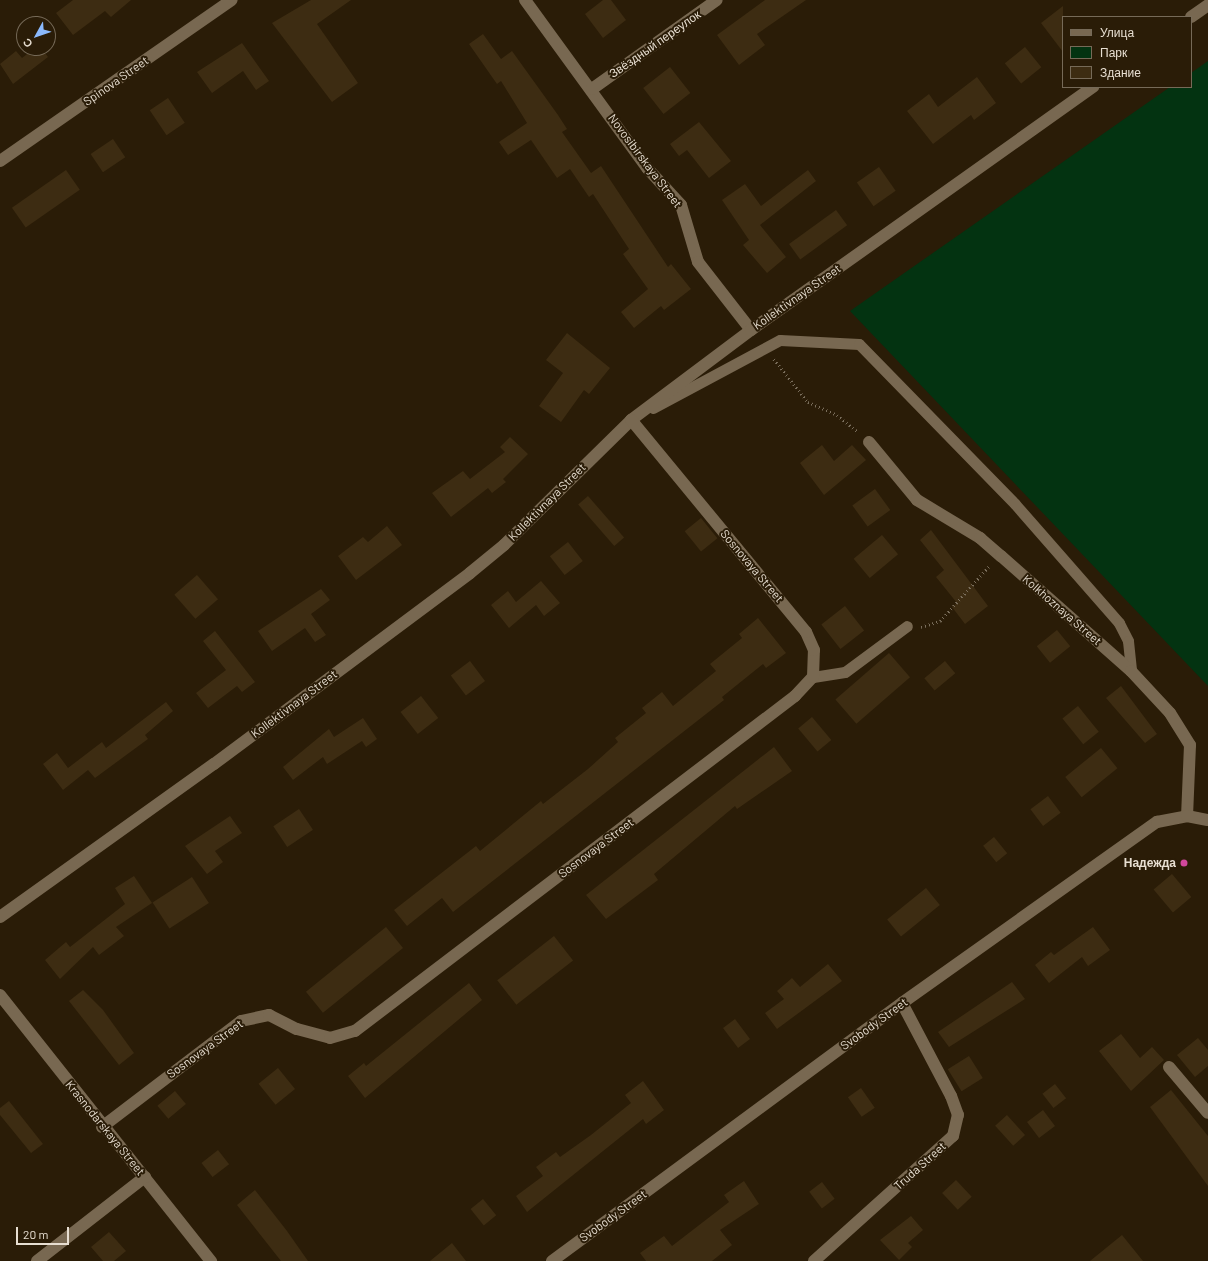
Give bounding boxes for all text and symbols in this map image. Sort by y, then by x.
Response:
street label: Звёздный переулок [607,7,703,81]
north arrow [16,16,56,56]
legend [1062,16,1192,88]
text: Улица [1100,25,1134,39]
text: С [20,36,35,51]
text: Парк [1100,45,1127,59]
street label: Spinova Street [81,53,151,109]
text: Здание [1100,65,1141,79]
street label: Novosibirskaya Street [605,111,685,211]
street label: Kollektivnaya Street [750,261,844,333]
street label: Kollektivnaya Street [505,460,589,544]
street label: Sosnovaya Street [717,527,787,605]
street label: Kolkhoznaya Street [1020,572,1104,648]
street label: Kollektivnaya Street [248,667,340,741]
street label: Sosnovaya Street [556,815,636,881]
place label: Надежда [1124,856,1176,870]
marker: Надежда [1179,858,1189,868]
street label: Svobody Street [838,995,910,1053]
street label: Sosnovaya Street [164,1017,246,1081]
street label: Krasnodarskaya Street [62,1078,148,1178]
street label: Truda Street [891,1139,949,1193]
street label: Svobody Street [577,1187,649,1245]
scale bar [18,1219,71,1245]
text: 20 m [23,1227,49,1241]

